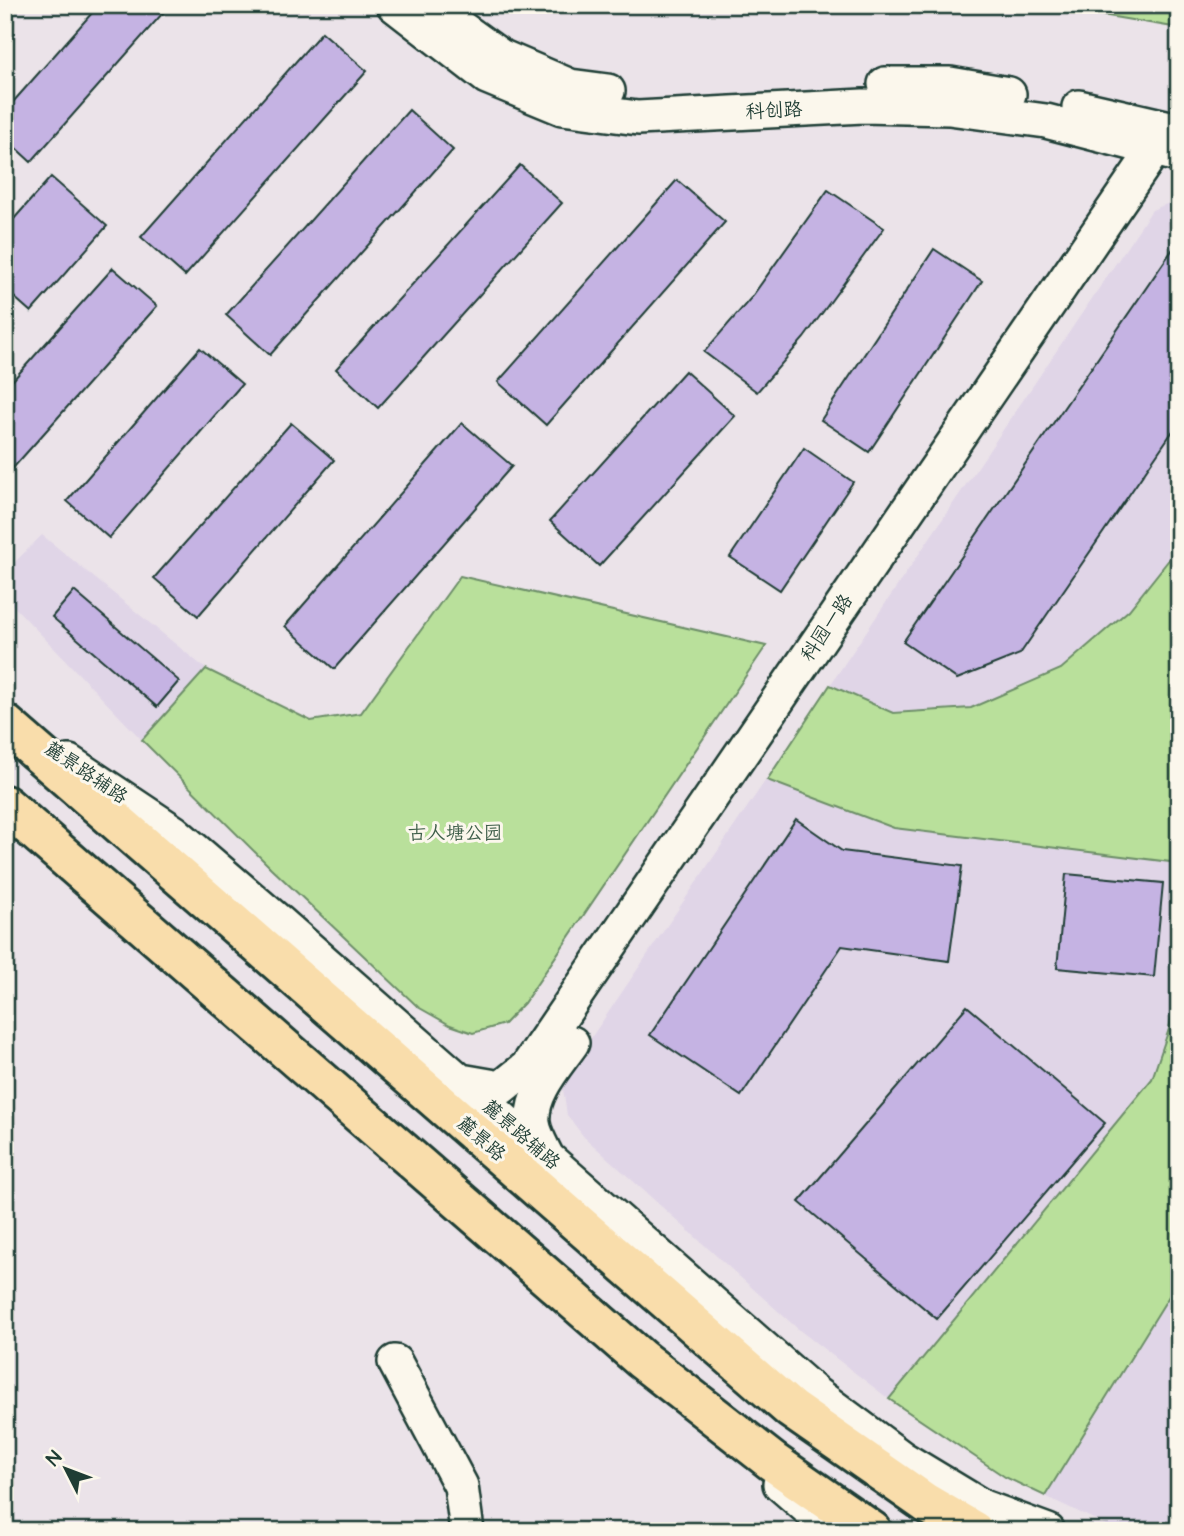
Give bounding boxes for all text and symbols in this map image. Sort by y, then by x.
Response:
street label: 科创路 [745,96,803,126]
street label: 科园一路 [795,589,859,667]
street label: 麓景路辅路 [39,735,133,811]
park label: 古人塘公园 [407,820,503,847]
street label: 麓景路辅路 [478,1095,564,1175]
street label: 麓景路 [452,1112,510,1166]
north arrow [32,1434,102,1504]
text: N [40,1445,69,1472]

